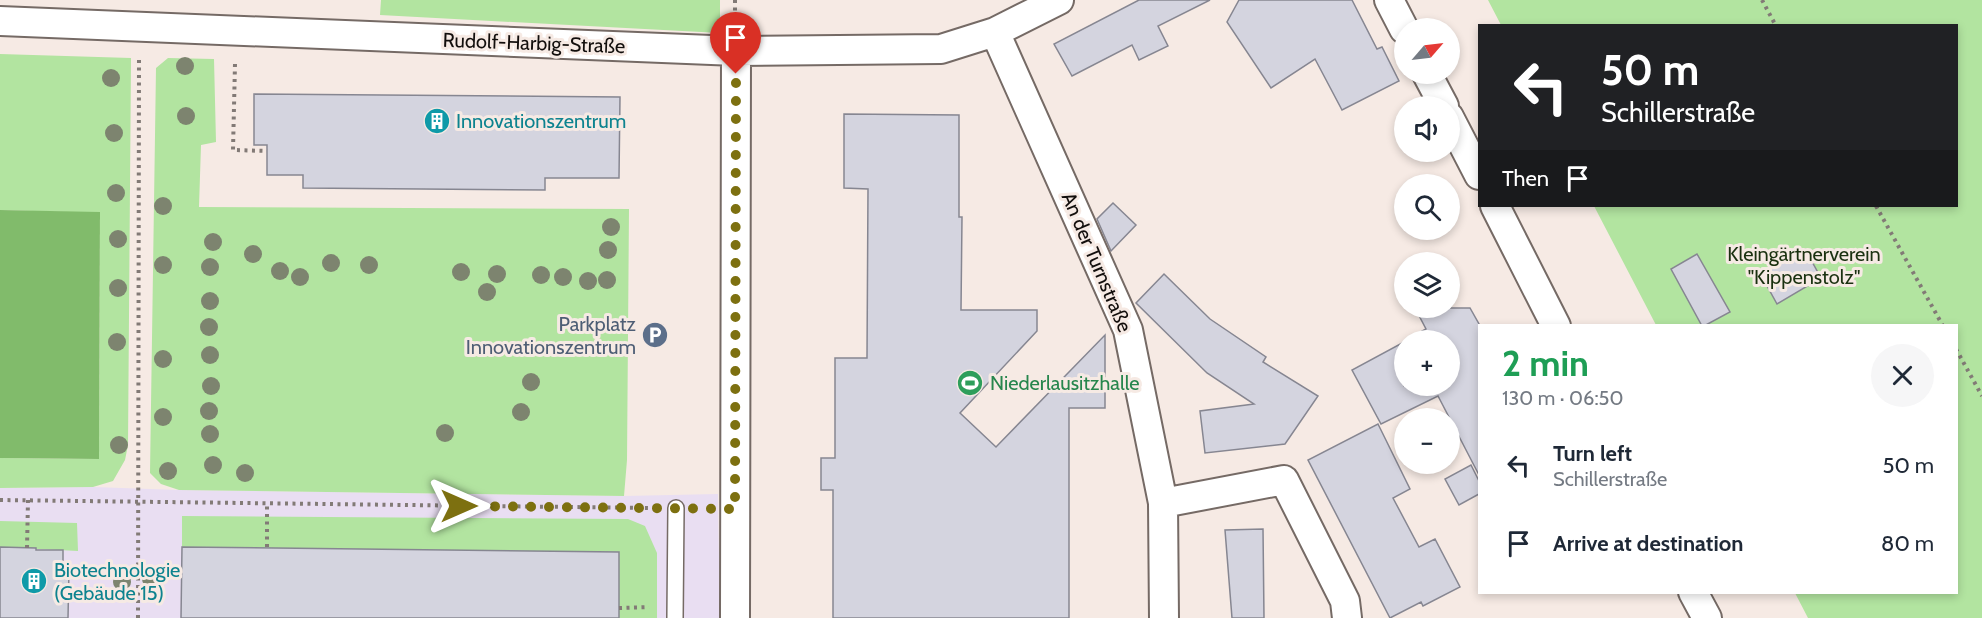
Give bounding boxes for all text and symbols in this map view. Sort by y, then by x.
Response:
pin [710,12,761,74]
north arrow [1394,18,1460,84]
map controls [1394,18,1460,474]
icon: arrive [719,21,752,54]
street label: Rudolf-Harbig-Straße [442,28,626,58]
text: 50 m [1601,44,1699,96]
icon: left [1502,48,1580,126]
button: sound [1394,96,1460,162]
text: Schillerstraße [1601,96,1755,129]
building icon: Innovationszentrum [422,106,452,136]
place label: Innovationszentrum [456,109,626,133]
icon: arrive [1561,162,1594,195]
text: Then [1502,165,1549,192]
button: search [1394,174,1460,240]
street label: An der Turnstraße [1057,188,1137,336]
park label: Kleingärtnerverein "Kippenstolz" [1727,242,1881,289]
button: layers [1394,252,1460,318]
place label: Parkplatz Innovationszentrum [466,312,636,359]
parking icon: Parkplatz Innovationszentrum [640,320,670,350]
button: + [1394,330,1460,396]
text: 2 min [1502,341,1589,385]
button: close [1871,344,1934,407]
sports icon: Niederlausitzhalle [955,368,985,398]
place label: Niederlausitzhalle [990,371,1140,395]
text: 130 m · 06:50 [1502,386,1623,410]
button: − [1394,408,1460,474]
text: Turn left [1553,440,1632,467]
icon: left [1502,449,1535,482]
text: 50 m [1882,452,1934,479]
text: Schillerstraße [1553,467,1667,491]
position arrow [427,474,491,538]
icon: arrive [1502,527,1535,560]
text: Arrive at destination [1553,530,1743,557]
text: 80 m [1881,530,1934,557]
place label: Biotechnologie (Gebäude 15) [54,558,180,605]
building icon: Biotechnologie (Gebäude 15) [19,566,49,596]

